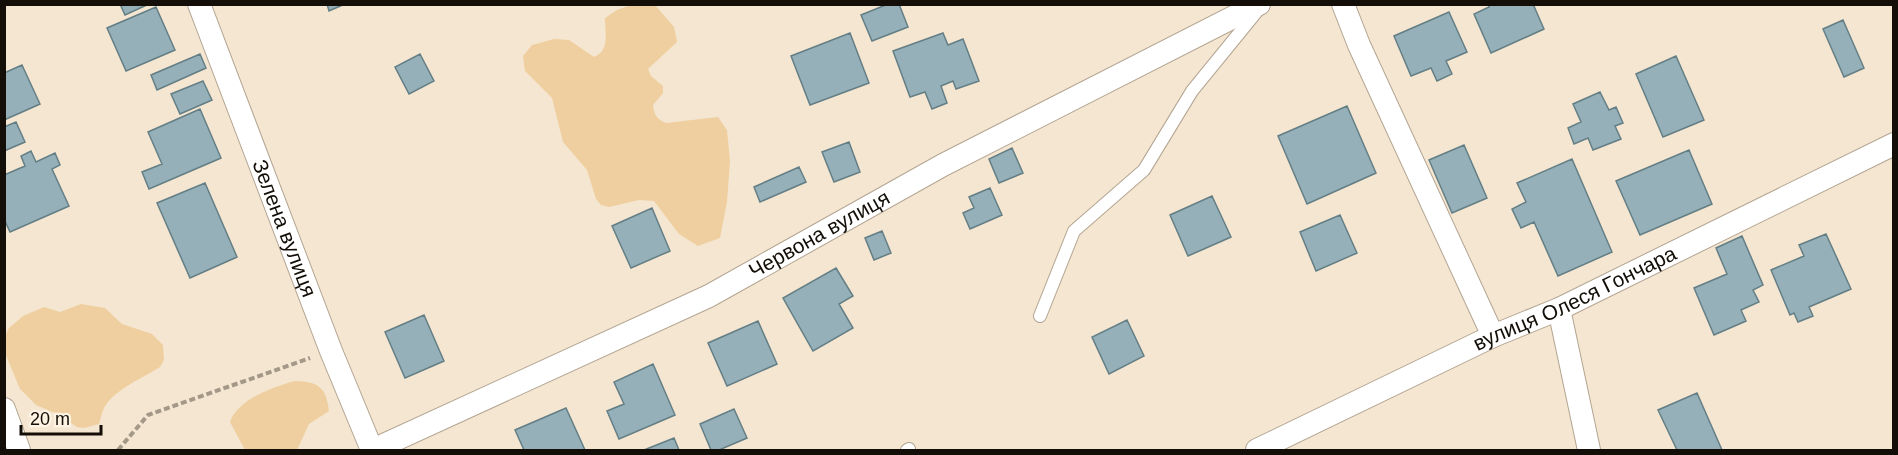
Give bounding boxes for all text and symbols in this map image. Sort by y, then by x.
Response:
street label: Зелена вулиця [248,156,321,300]
street label: Червона вулиця [745,185,893,282]
street label: вулиця Олеся Гончара [1469,241,1680,355]
scale bar [21,398,100,436]
text: 20 m [30,409,70,429]

